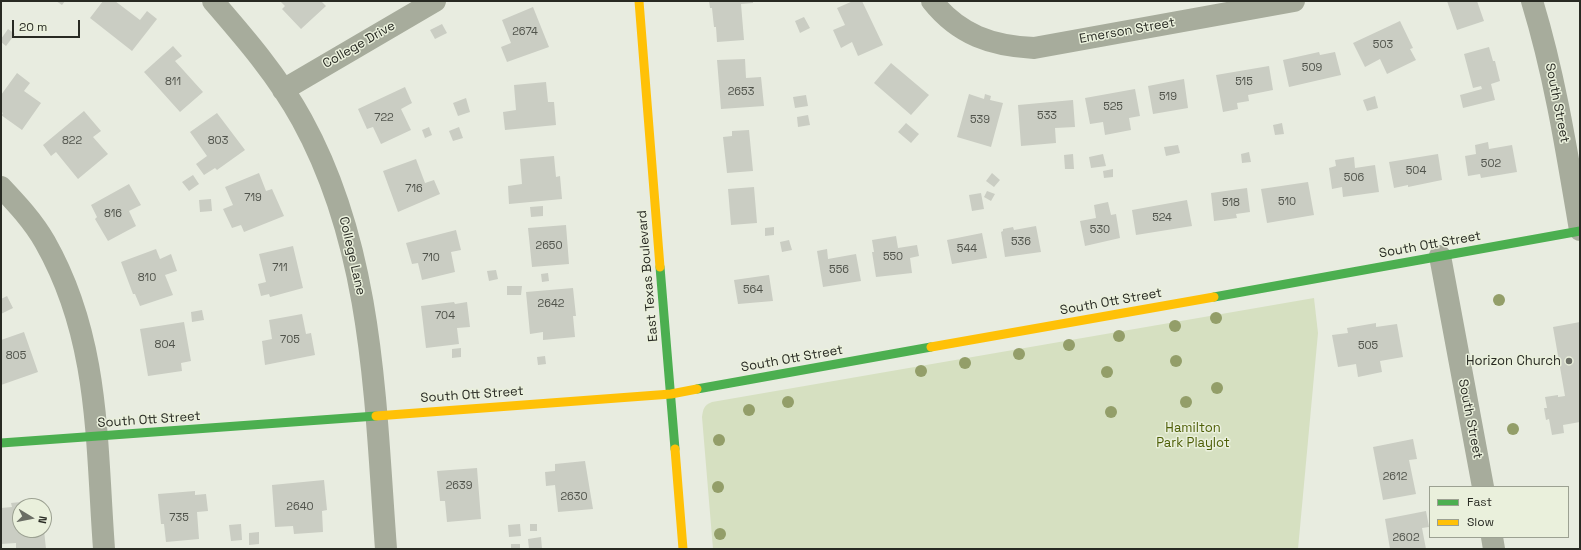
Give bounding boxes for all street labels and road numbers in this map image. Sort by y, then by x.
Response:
street label: Emerson Street [1078,15,1176,47]
street label: College Drive [320,18,398,72]
street label: South Street [1542,62,1572,144]
street label: East Texas Boulevard [634,210,662,342]
street label: College Lane [335,215,369,297]
street label: South Ott Street [1378,228,1482,262]
street label: South Ott Street [1059,285,1163,319]
street label: South Ott Street [740,342,844,376]
street label: South Street [1455,378,1485,460]
street label: South Ott Street [420,384,524,406]
street label: South Ott Street [97,409,201,431]

